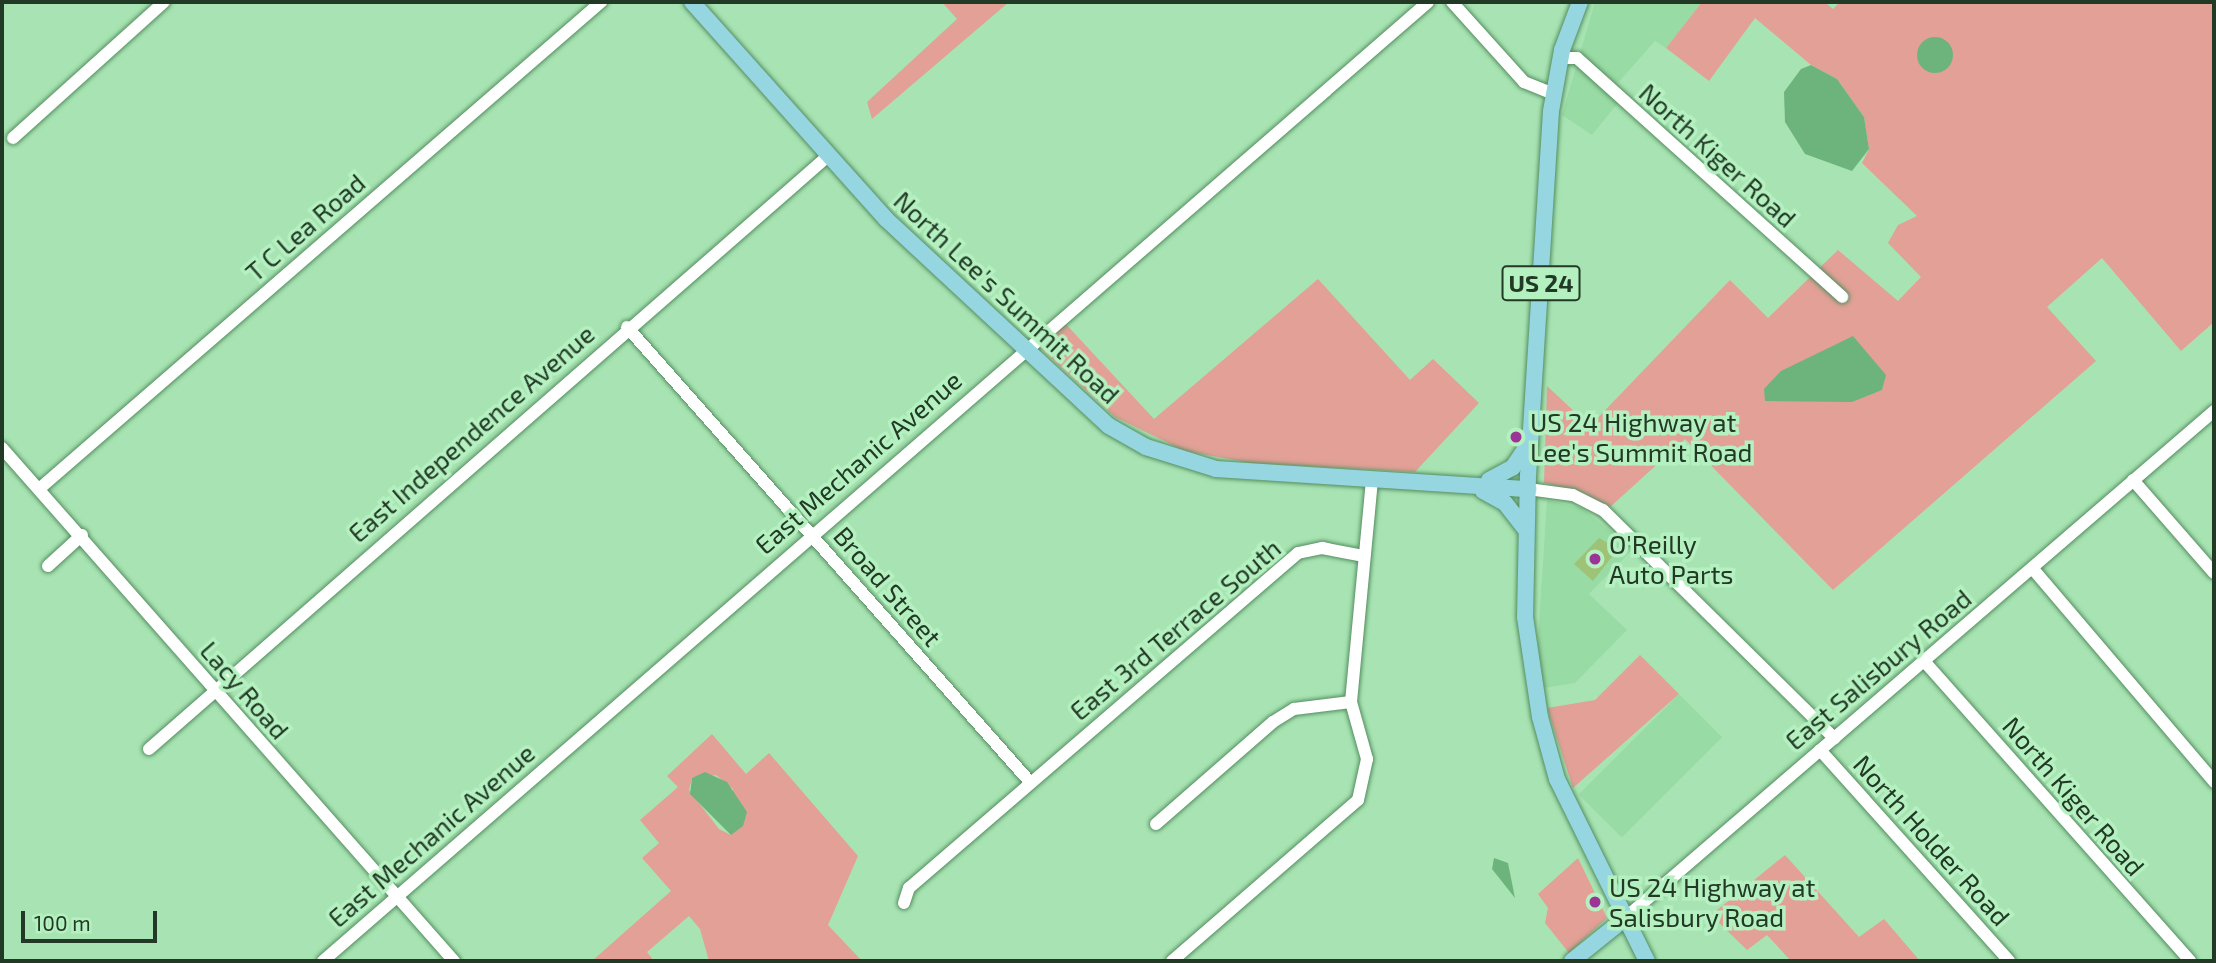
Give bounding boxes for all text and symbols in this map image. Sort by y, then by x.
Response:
street label: North Kiger Road [1633,76,1803,234]
street label: T C Lea Road [239,166,371,288]
street label: North Lee's Summit Road [888,184,1126,410]
road number: US 24 [1501,262,1581,304]
street label: East Independence Avenue [342,318,600,548]
street label: East Mechanic Avenue [748,364,968,560]
place label: US 24 Highway at Lee's Summit Road [1530,406,1752,467]
marker: US 24 Highway at Lee's Summit Road [1508,429,1524,445]
street label: Broad Street [828,520,948,652]
place label: O'Reilly Auto Parts [1609,528,1734,590]
street label: East 3rd Terrace South [1063,532,1287,726]
marker: O'Reilly Auto Parts [1587,551,1603,567]
street label: East Salisbury Road [1779,582,1977,756]
street label: Lacy Road [194,635,296,745]
street label: North Kiger Road [1996,710,2152,882]
street label: East Mechanic Avenue [321,737,541,933]
street label: North Holder Road [1847,748,2017,932]
place label: US 24 Highway at Salisbury Road [1609,871,1816,932]
marker: US 24 Highway at Salisbury Road [1587,894,1603,910]
scale bar [24,897,161,941]
text: 100 m [34,910,91,935]

